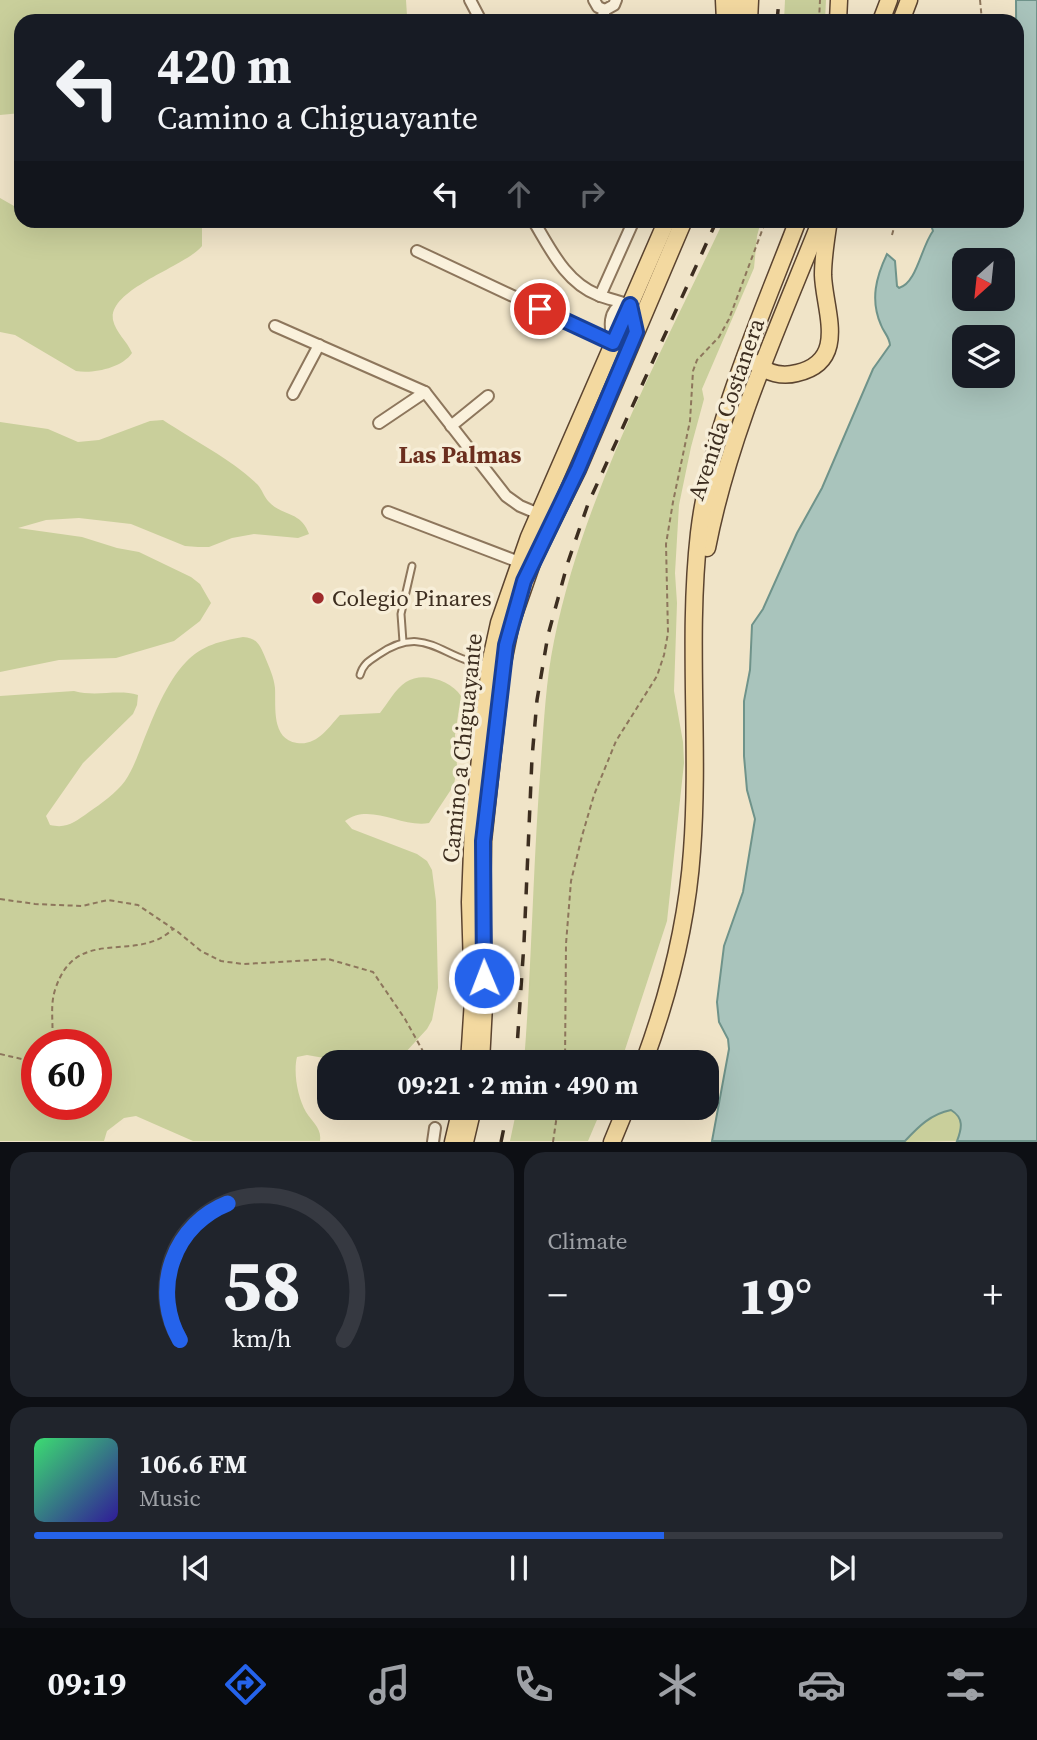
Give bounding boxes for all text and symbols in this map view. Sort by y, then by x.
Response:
text: 420 m [157,32,292,99]
icon: left [42,42,133,133]
text: Camino a Chiguayante [157,96,478,140]
icon: left [427,175,465,213]
icon: ahead [500,175,538,213]
icon: right [573,175,611,213]
north arrow [952,248,1015,312]
map controls [952,248,1015,388]
pin [510,279,570,339]
icon: arrive [521,290,559,328]
street label: Avenida Costanera [680,313,772,504]
button: layers [952,325,1015,388]
district label: Las Palmas [399,438,521,471]
place label: Colegio Pinares [332,582,492,614]
marker: Colegio Pinares [310,590,326,606]
street label: Camino a Chiguayante [434,632,490,864]
position arrow [447,941,521,1015]
speed limit sign: 60 [21,1029,112,1120]
text: 09:21 · 2 min · 490 m [398,1067,638,1103]
text: Climate [548,1225,627,1257]
text: 58 [222,1236,301,1335]
text: 19° [739,1260,812,1331]
text: − [548,1269,568,1321]
text: + [983,1269,1003,1321]
text: km/h [232,1321,292,1355]
text: 106.6 FM [139,1446,247,1482]
text: Music [139,1482,201,1514]
icon: previous [177,1549,215,1587]
icon: pause [500,1549,538,1587]
icon: next [823,1549,861,1587]
icon: directions [221,1660,270,1709]
icon: music [365,1660,414,1709]
icon: phone [509,1660,558,1709]
icon: climate [653,1660,702,1709]
icon: car [797,1660,846,1709]
icon: filters [941,1660,990,1709]
text: 09:19 [47,1662,126,1706]

